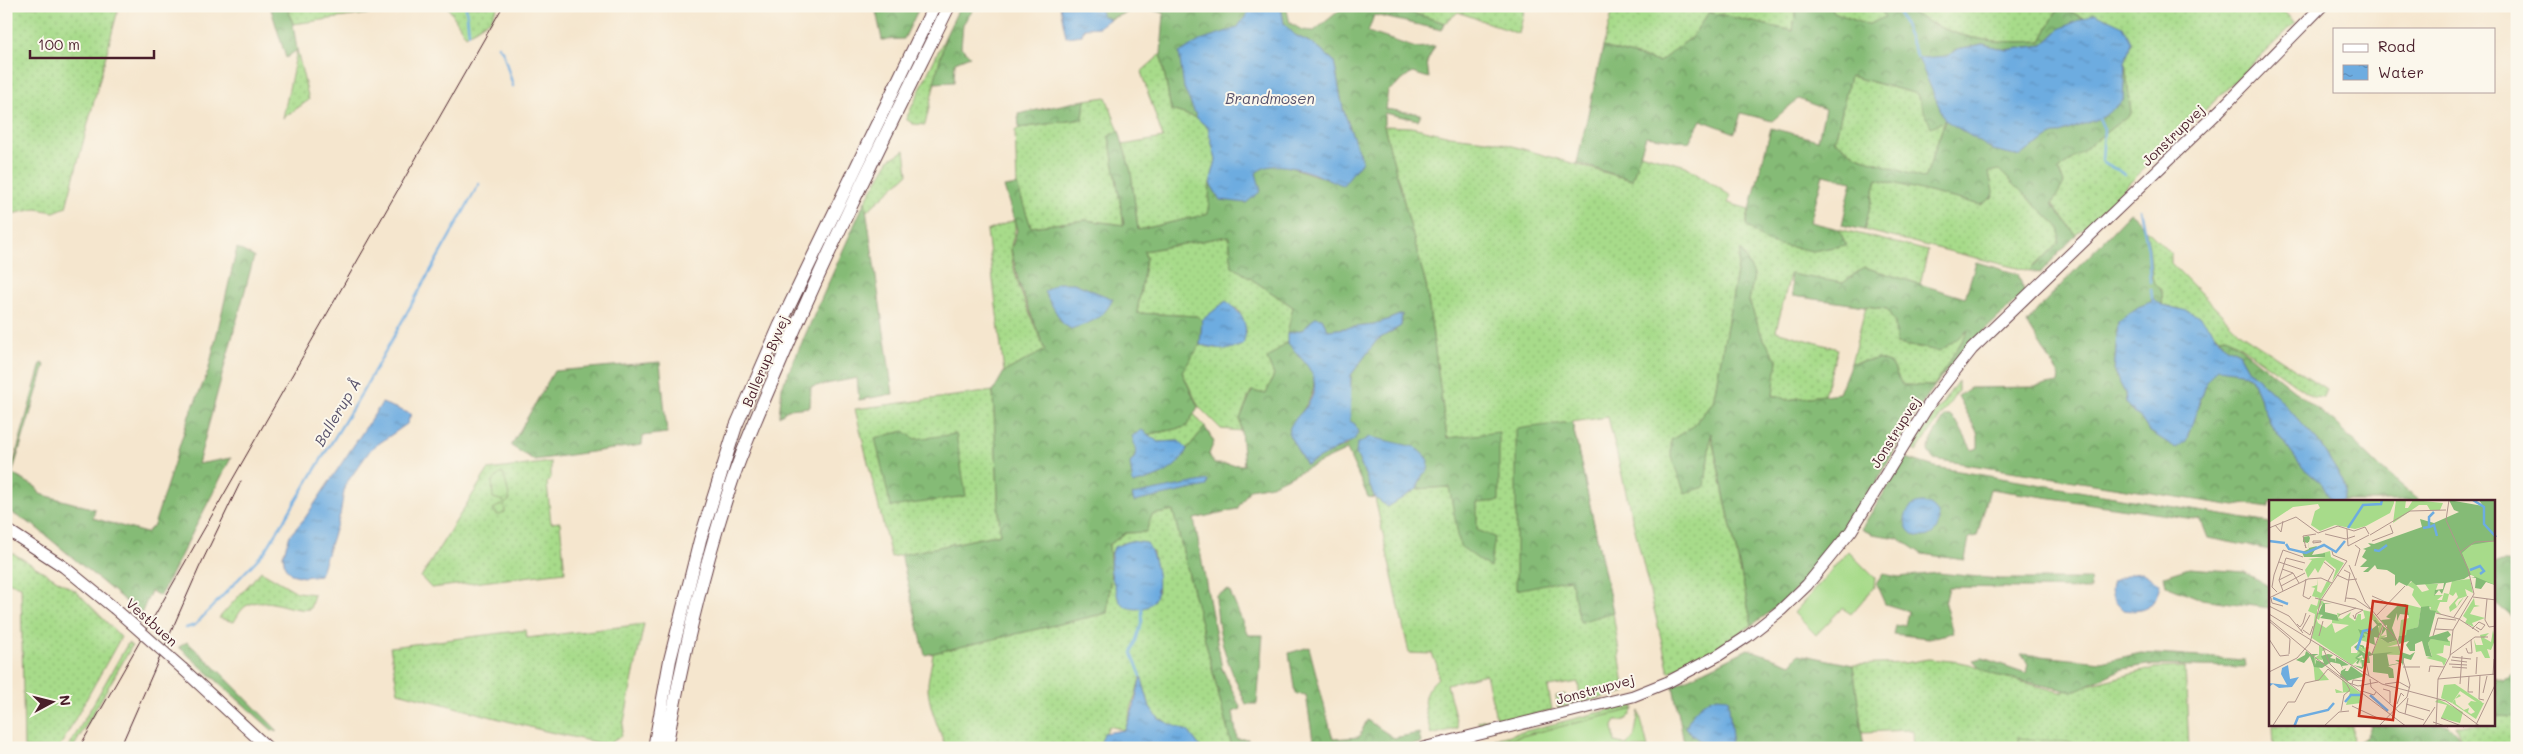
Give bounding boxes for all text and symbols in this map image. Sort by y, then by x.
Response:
scale bar [30,28,154,60]
legend [2333,28,2496,92]
text: 100 m [38,34,80,54]
text: Road [2378,36,2415,56]
text: Water [2378,62,2424,82]
water label: Brandmosen [1225,88,1315,108]
street label: Jonstrupvej [2137,100,2209,170]
street label: Ballerup Byvej [737,312,793,410]
water label: Ballerup Å [309,374,365,450]
street label: Jonstrupvej [1866,393,1924,471]
inset map [2269,500,2496,726]
street label: Vestbuen [122,594,182,650]
street label: Jonstrupvej [1554,669,1636,709]
north arrow [28,676,78,726]
text: N [55,694,75,707]

